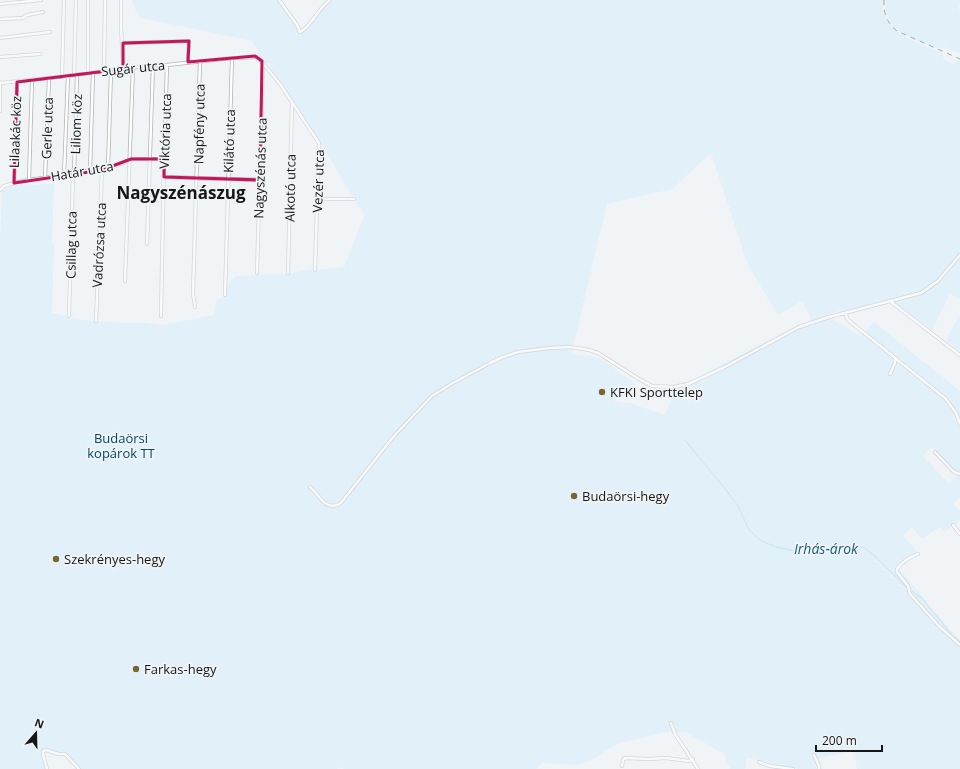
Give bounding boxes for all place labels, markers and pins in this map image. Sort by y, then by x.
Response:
place label: KFKI Sporttelep [610,383,703,401]
marker: KFKI Sporttelep [597,387,607,397]
place label: Budaörsi-hegy [582,487,670,505]
marker: Budaörsi-hegy [569,491,579,501]
place label: Szekrényes-hegy [64,550,165,568]
marker: Szekrényes-hegy [51,554,61,564]
place label: Farkas-hegy [144,660,217,678]
marker: Farkas-hegy [131,664,141,674]

